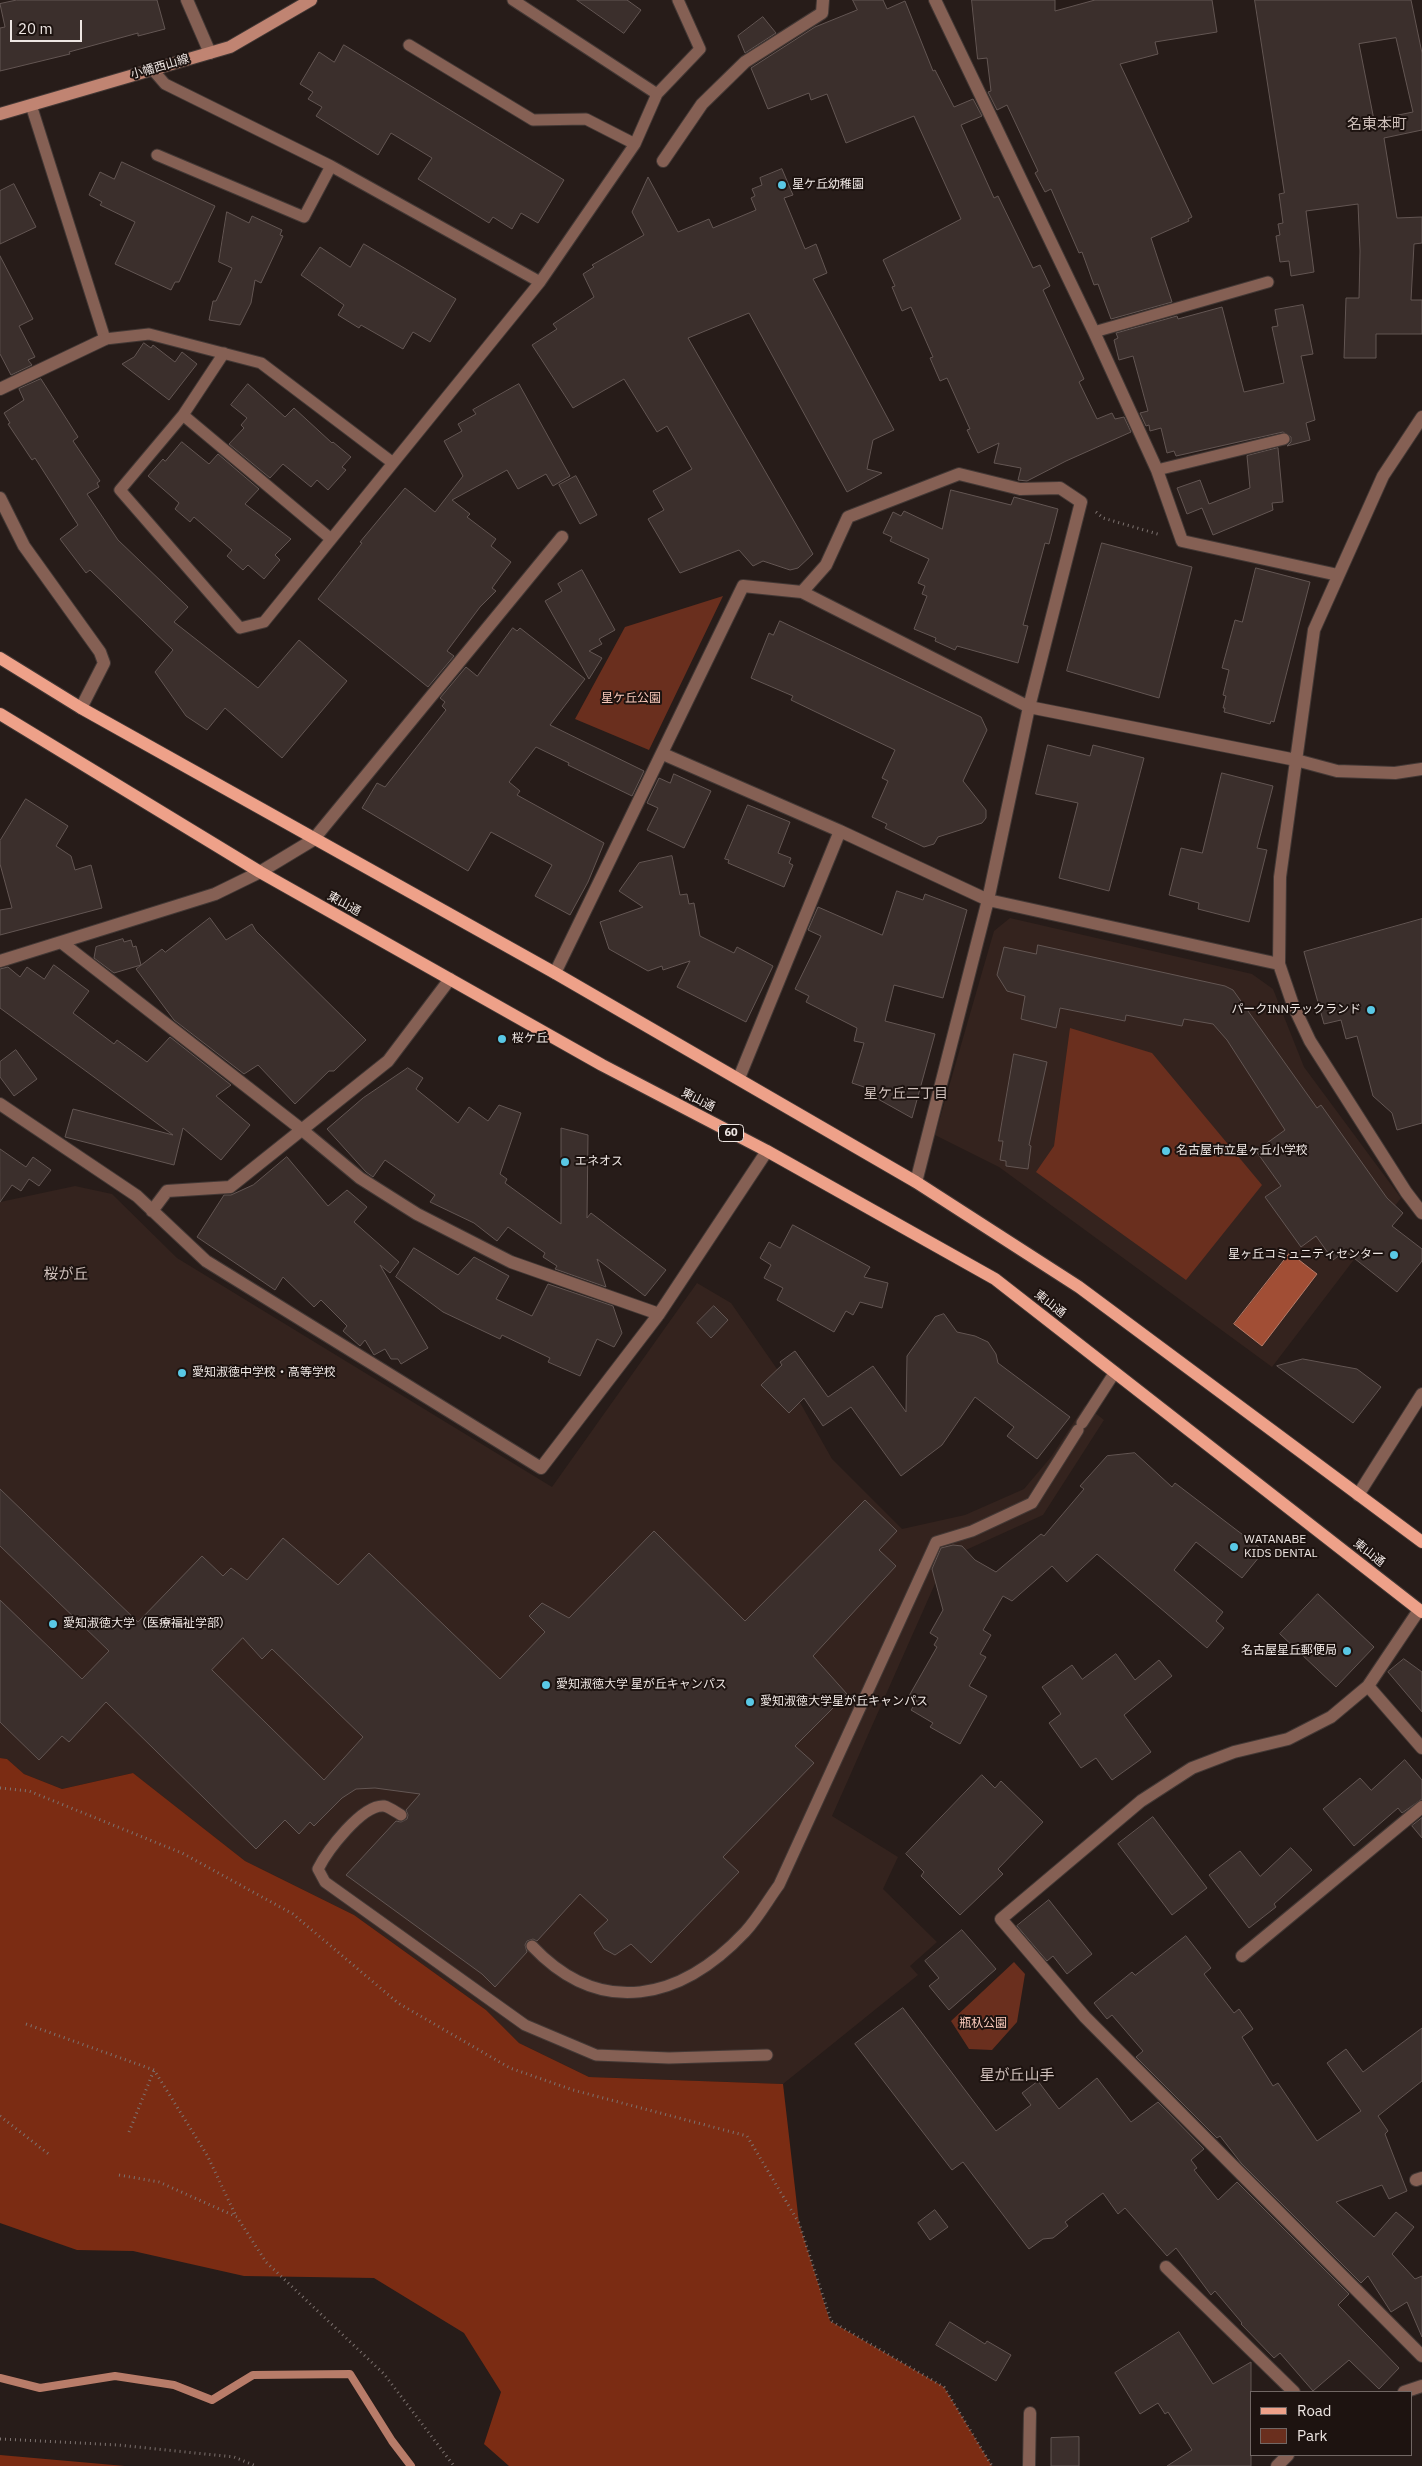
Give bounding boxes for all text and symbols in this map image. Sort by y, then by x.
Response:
scale bar [12,10,85,42]
text: 20 m [18,19,53,38]
street label: 小幡西山線 [129,52,191,82]
district label: 名東本町 [1347,116,1407,134]
place label: 星ケ丘幼稚園 [792,178,864,192]
marker: 星ケ丘幼稚園 [776,179,788,191]
park label: 星ケ丘公園 [601,692,661,706]
street label: 東山通 [325,889,363,919]
place label: パークINNテックランド [1231,1003,1361,1017]
marker: パークINNテックランド [1365,1004,1377,1016]
place label: 桜ケ丘 [512,1032,548,1046]
marker: 桜ケ丘 [496,1033,508,1045]
street label: 東山通 [679,1085,717,1115]
district label: 星ケ丘二丁目 [864,1086,948,1102]
road number: 60 [718,1124,744,1142]
place label: 名古屋市立星ヶ丘小学校 [1176,1144,1308,1158]
marker: 名古屋市立星ヶ丘小学校 [1160,1145,1172,1157]
place label: エネオス [575,1155,623,1169]
marker: エネオス [559,1156,571,1168]
place label: 星ヶ丘コミュニティセンター [1228,1248,1384,1262]
marker: 星ヶ丘コミュニティセンター [1388,1249,1400,1261]
district label: 桜が丘 [44,1266,88,1284]
street label: 東山通 [1031,1287,1069,1321]
place label: 愛知淑徳中学校・高等学校 [192,1366,336,1380]
marker: 愛知淑徳中学校・高等学校 [176,1367,188,1379]
place label: WATANABE KIDS DENTAL [1244,1533,1318,1561]
street label: 東山通 [1350,1536,1388,1570]
marker: WATANABE KIDS DENTAL [1228,1541,1240,1553]
place label: 愛知淑徳大学（医療福祉学部） [63,1617,231,1631]
marker: 愛知淑徳大学（医療福祉学部） [47,1618,59,1630]
place label: 名古屋星丘郵便局 [1241,1644,1337,1658]
marker: 名古屋星丘郵便局 [1341,1645,1353,1657]
place label: 愛知淑徳大学 星が丘キャンパス [556,1678,727,1692]
marker: 愛知淑徳大学 星が丘キャンパス [540,1679,552,1691]
place label: 愛知淑徳大学星が丘キャンパス [760,1695,928,1709]
marker: 愛知淑徳大学星が丘キャンパス [744,1696,756,1708]
park label: 瓶杁公園 [959,2017,1007,2031]
district label: 星が丘山手 [980,2067,1054,2085]
legend [1250,2391,1412,2456]
text: Road [1297,2401,1332,2420]
text: Park [1297,2426,1327,2445]

